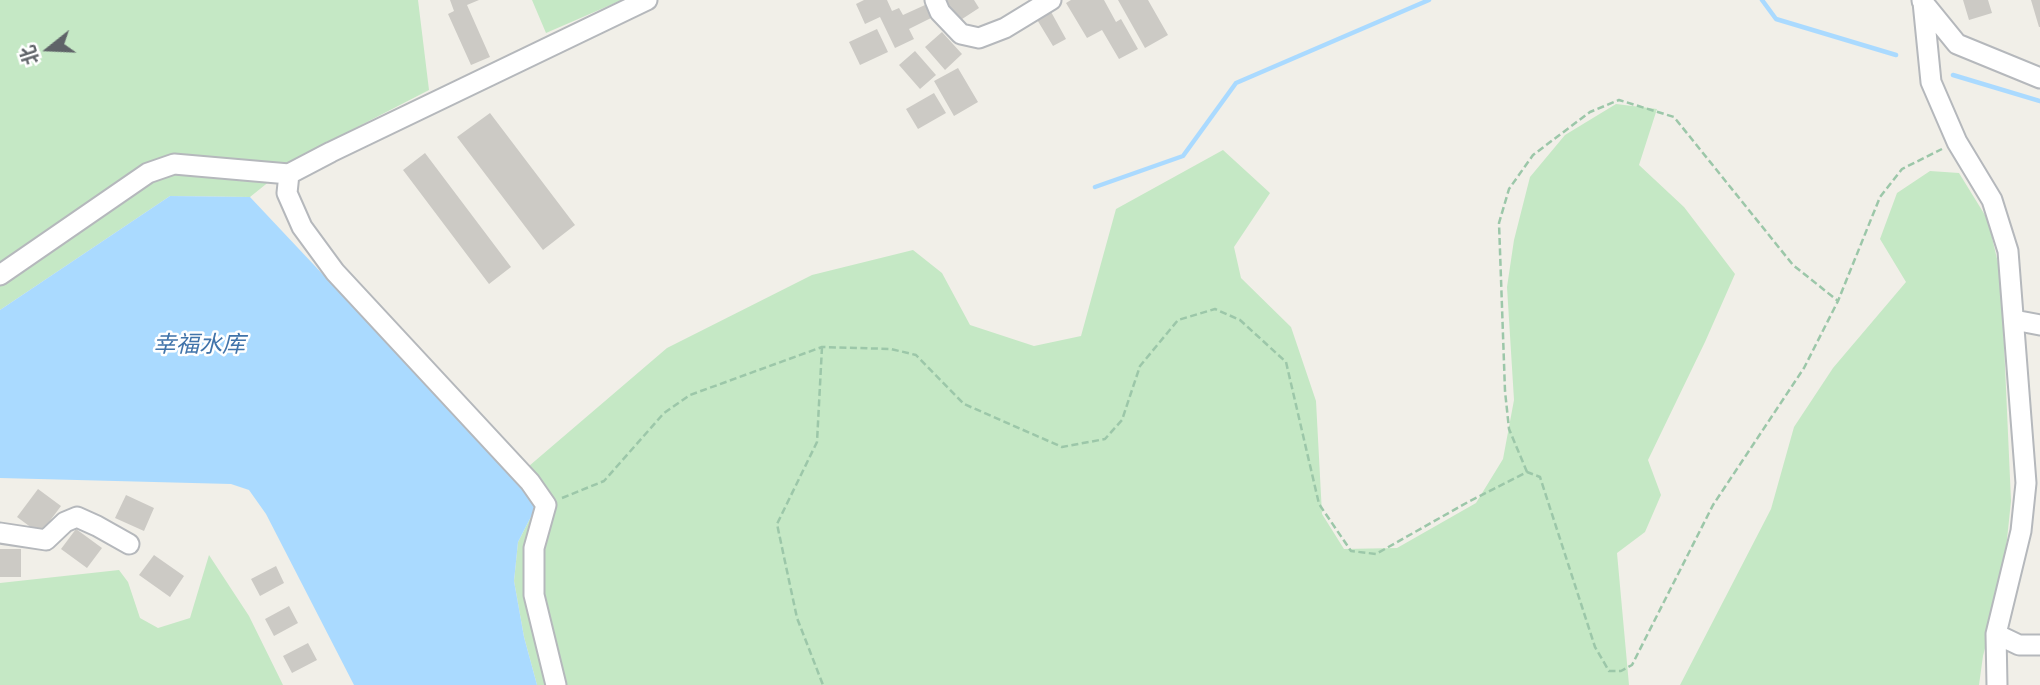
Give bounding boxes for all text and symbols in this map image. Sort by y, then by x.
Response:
north arrow [14,14,84,84]
text: 北 [15,43,42,68]
water label: 幸福水库 [153,331,245,359]

